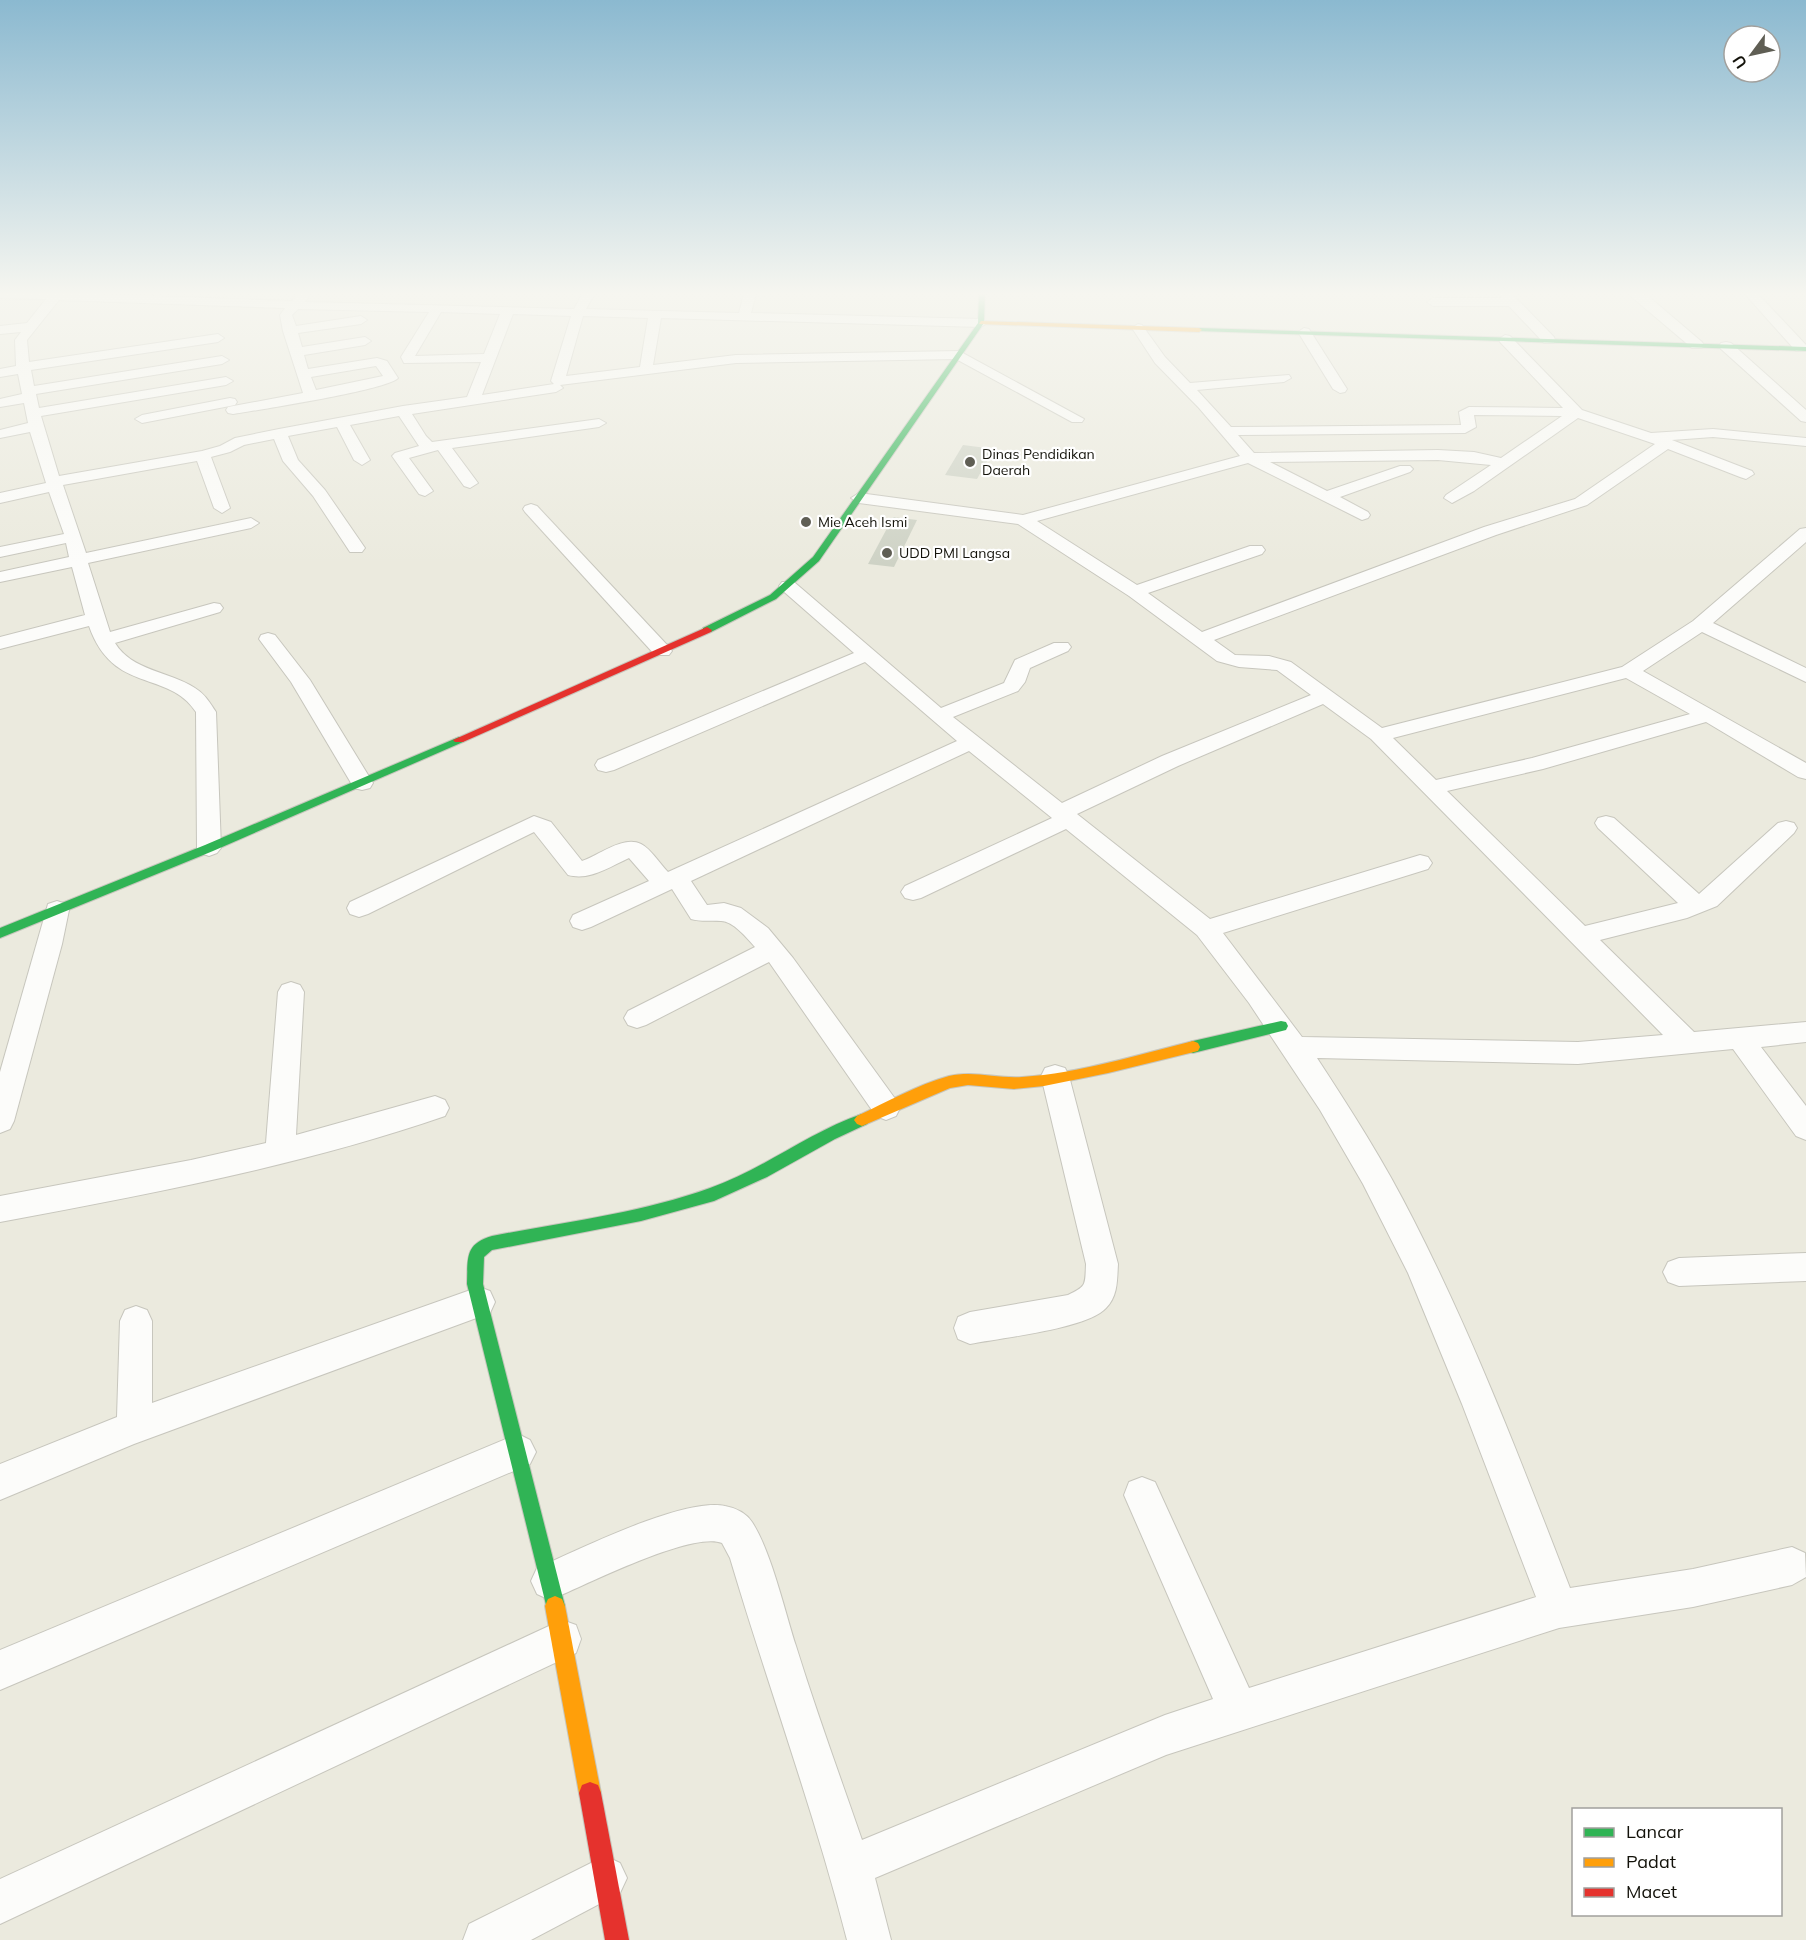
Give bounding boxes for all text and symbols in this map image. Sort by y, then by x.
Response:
north arrow [1722,24,1782,84]
text: U [1728,52,1751,73]
place label: Dinas Pendidikan Daerah [982,445,1095,479]
marker: Dinas Pendidikan Daerah [963,455,977,469]
place label: Mie Aceh Ismi [818,513,907,531]
marker: Mie Aceh Ismi [799,515,813,529]
place label: UDD PMI Langsa [899,544,1010,562]
marker: UDD PMI Langsa [880,546,894,560]
legend [1572,1808,1782,1916]
text: Lancar [1626,1820,1684,1843]
text: Padat [1626,1850,1676,1873]
text: Macet [1626,1880,1677,1903]

